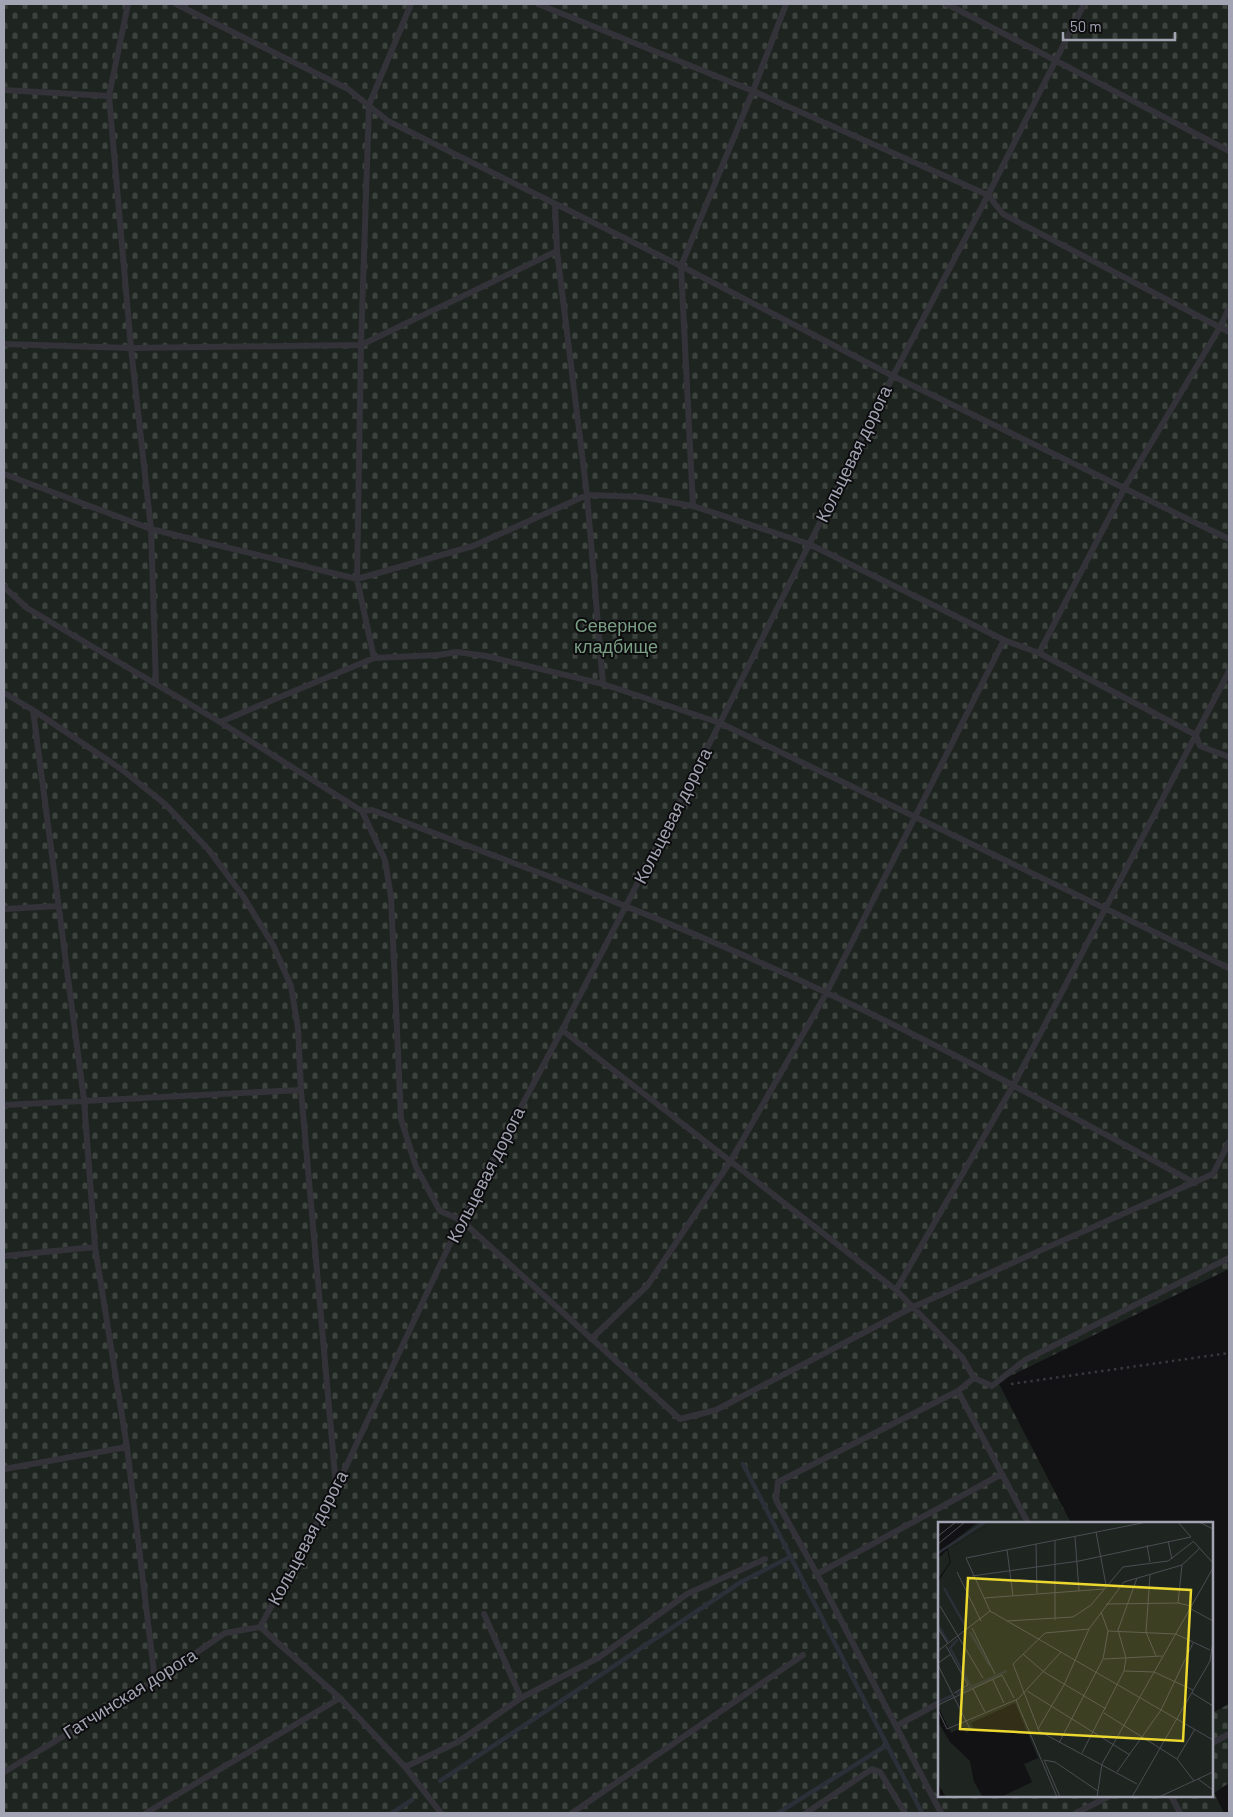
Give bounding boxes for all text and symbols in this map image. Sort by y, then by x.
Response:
scale bar [1063,10,1176,42]
text: 50 m [1070,17,1102,35]
street label: Кольцевая дорога [810,381,896,526]
park label: Северное кладбище [574,614,658,657]
street label: Кольцевая дорога [628,743,716,887]
street label: Кольцевая дорога [441,1102,529,1246]
street label: Кольцевая дорога [262,1465,352,1609]
inset map [938,1522,1213,1797]
street label: Гатчинская дорога [59,1643,201,1743]

